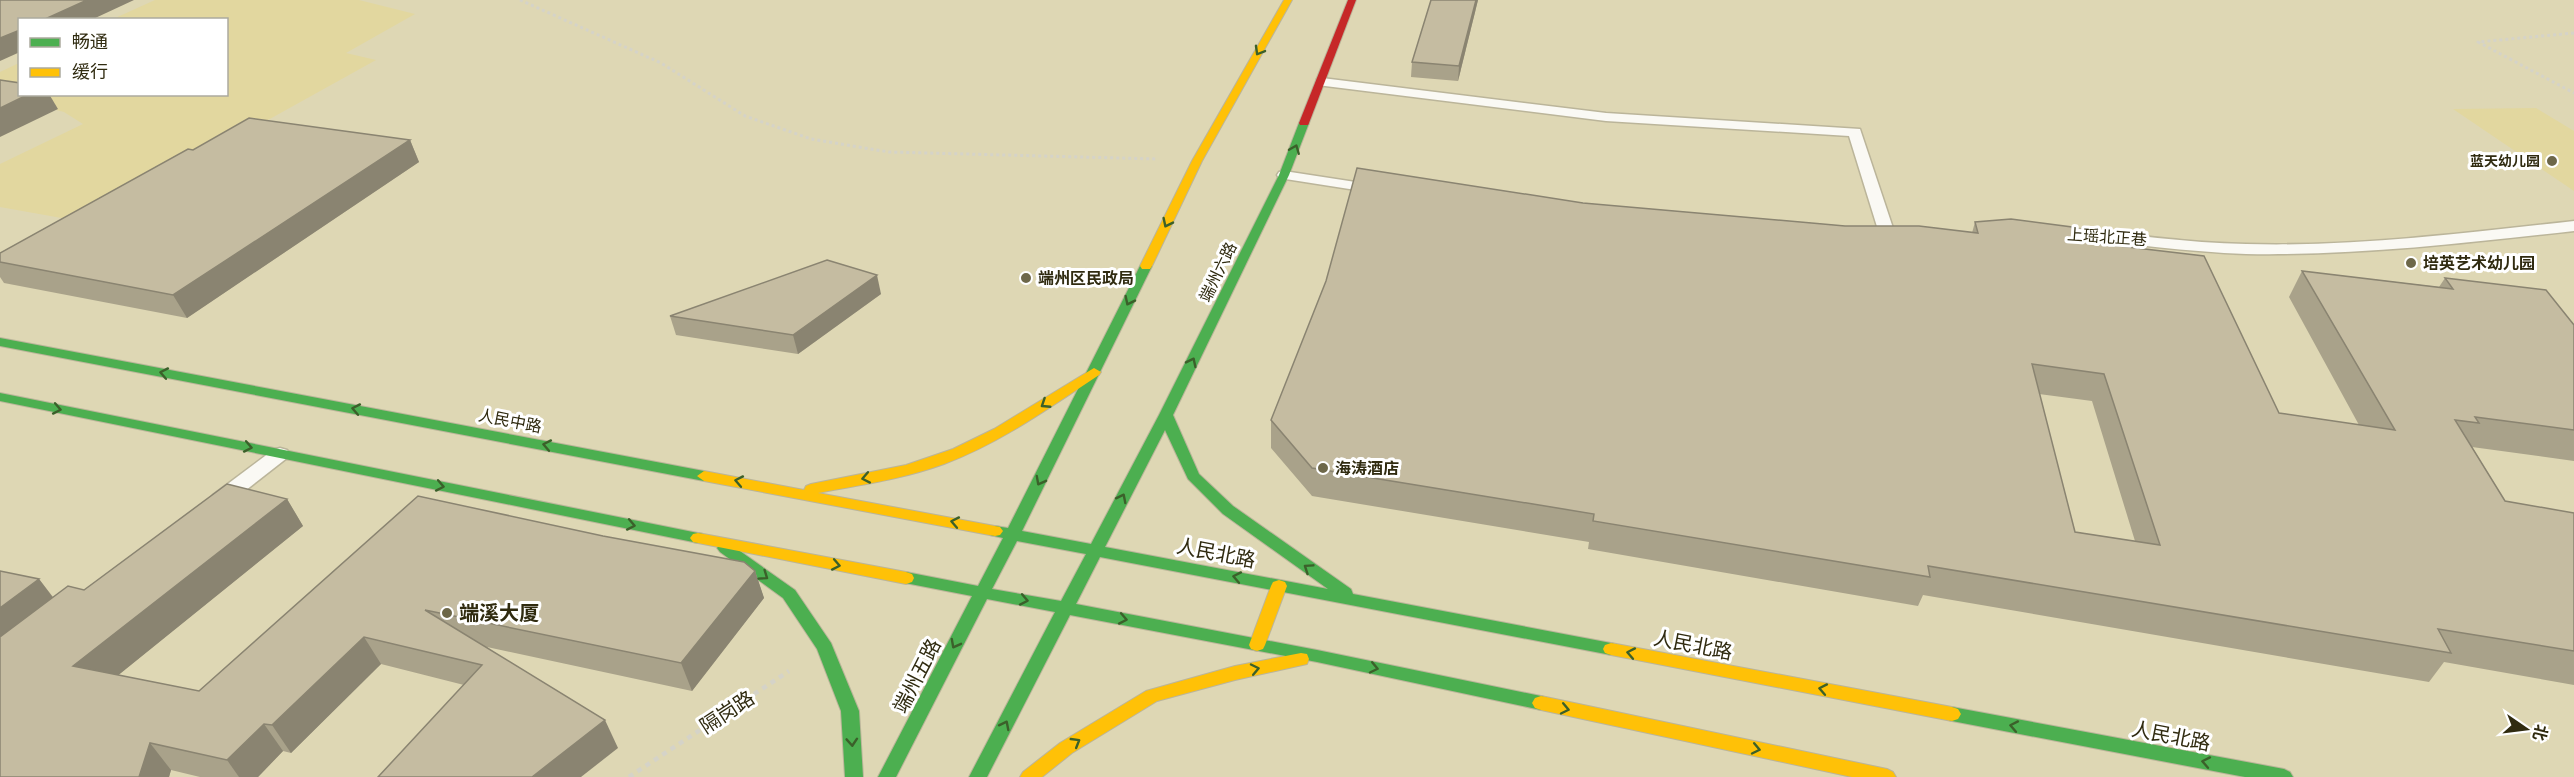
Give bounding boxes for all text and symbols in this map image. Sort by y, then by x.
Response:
legend [18,18,228,96]
text: 畅通 [72,31,108,53]
one-way arrow [1255,45,1266,55]
text: 缓行 [72,61,108,83]
one-way arrow [1288,144,1300,155]
place label: 蓝天幼儿园 [2470,153,2540,170]
marker: 蓝天幼儿园 [2545,154,2559,168]
one-way arrow [1163,216,1175,227]
street label: 上瑶北正巷 [2066,225,2148,249]
street label: 端州六路 [1195,239,1241,305]
place label: 培英艺术幼儿园 [2423,254,2535,273]
marker: 培英艺术幼儿园 [2404,256,2418,270]
place label: 端州区民政局 [1038,269,1134,288]
marker: 端州区民政局 [1019,271,1033,285]
one-way arrow [1125,295,1137,306]
one-way arrow [1184,358,1196,369]
one-way arrow [159,367,169,380]
one-way arrow [1041,396,1051,408]
one-way arrow [52,402,62,415]
one-way arrow [351,403,361,416]
street label: 人民中路 [477,406,543,436]
one-way arrow [543,439,553,452]
one-way arrow [243,440,253,453]
place label: 海涛酒店 [1335,459,1399,478]
marker: 海涛酒店 [1316,461,1330,475]
one-way arrow [862,470,872,483]
one-way arrow [734,475,744,488]
one-way arrow [1036,475,1047,485]
one-way arrow [434,479,444,492]
one-way arrow [1115,494,1126,504]
one-way arrow [951,516,961,529]
one-way arrow [625,518,635,531]
street label: 人民北路 [1174,534,1258,572]
one-way arrow [830,558,840,571]
one-way arrow [1303,564,1314,575]
one-way arrow [757,569,768,580]
one-way arrow [1232,572,1242,585]
one-way arrow [1019,594,1029,606]
place label: 端溪大厦 [459,601,539,625]
marker: 端溪大厦 [440,606,454,620]
one-way arrow [1118,612,1128,625]
street label: 人民北路 [1651,626,1735,664]
street label: 端州五路 [888,635,946,717]
one-way arrow [951,638,962,649]
one-way arrow [1626,647,1636,660]
one-way arrow [1369,661,1379,674]
one-way arrow [1249,663,1259,676]
one-way arrow [1818,684,1827,696]
street label: 隔岗路 [695,686,759,738]
north arrow [2496,699,2556,759]
one-way arrow [1560,702,1570,715]
street label: 人民北路 [2129,717,2213,755]
one-way arrow [997,720,1009,731]
one-way arrow [2009,720,2019,733]
text: 北 [2529,722,2551,743]
one-way arrow [845,738,858,747]
one-way arrow [1070,738,1080,750]
one-way arrow [1751,742,1761,755]
one-way arrow [2201,756,2211,769]

